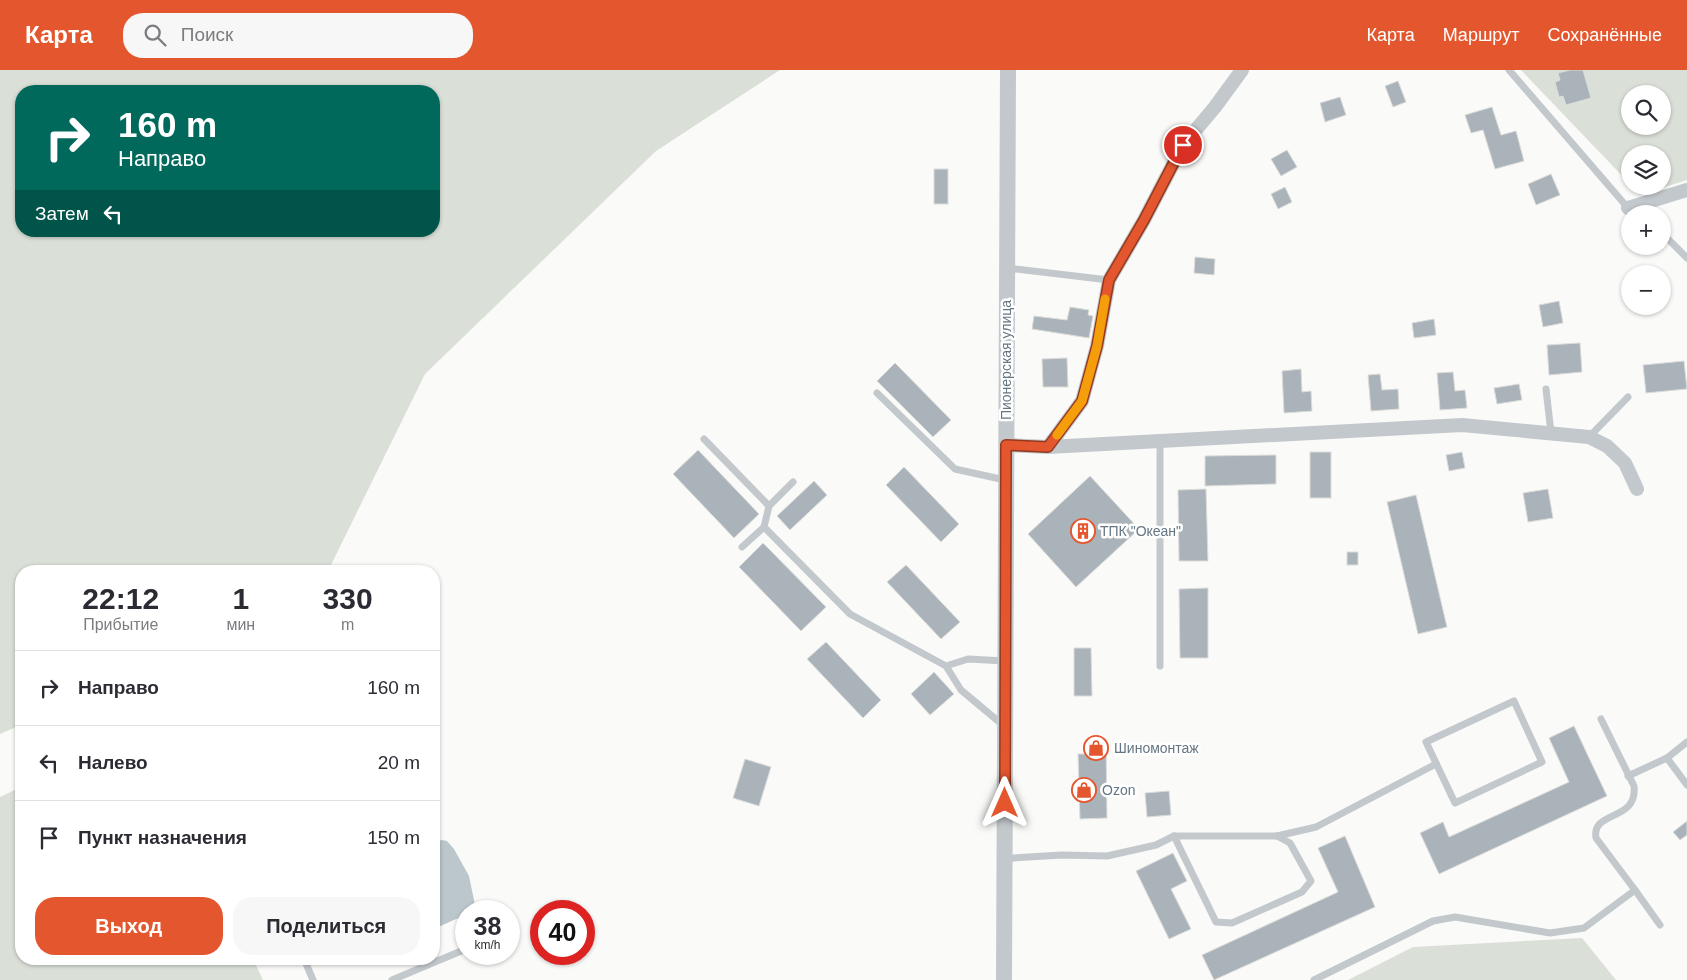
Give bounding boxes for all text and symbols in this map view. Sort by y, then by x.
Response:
search box [123,13,473,58]
text: Карта [25,21,93,48]
icon: search [141,21,169,49]
text: Поиск [181,24,233,45]
text: Карта [1367,25,1415,45]
text: Маршрут [1443,25,1519,45]
text: Сохранённые [1547,25,1662,45]
map controls [1621,85,1671,315]
button: search [1621,85,1671,135]
icon: right [35,105,100,170]
text: 160 m [118,105,217,144]
pin [1162,124,1204,166]
icon: arrive [1169,131,1197,159]
button: layers [1621,145,1671,195]
text: Направо [118,146,206,171]
icon: left [99,200,127,228]
text: Затем [35,203,89,224]
button: + [1621,205,1671,255]
button: − [1621,265,1671,315]
street label: Пионерская улица [998,300,1014,420]
building icon: ТПК "Океан" [1070,518,1096,544]
place label: ТПК "Океан" [1100,523,1181,539]
text: 22:12 [82,582,159,615]
text: 1 [232,582,249,615]
text: 330 [323,582,373,615]
text: Прибытие [83,616,158,633]
text: мин [226,616,255,633]
text: m [341,616,354,633]
icon: right [35,674,63,702]
text: Направо [78,677,159,698]
text: 160 m [367,677,420,698]
shop icon: Шиномонтаж [1083,735,1109,761]
place label: Шиномонтаж [1114,740,1199,756]
icon: left [35,749,63,777]
text: Налево [78,752,148,773]
text: 20 m [378,752,420,773]
position arrow [978,776,1030,828]
shop icon: Ozon [1071,777,1097,803]
place label: Ozon [1102,782,1135,798]
icon: arrive [35,824,63,852]
text: Пункт назначения [78,827,247,848]
text: 150 m [367,827,420,848]
button: Выход [35,897,223,955]
button: Поделиться [233,897,420,955]
speed limit sign: 40 [530,900,595,965]
text: 38 [474,912,501,940]
text: km/h [474,938,501,952]

